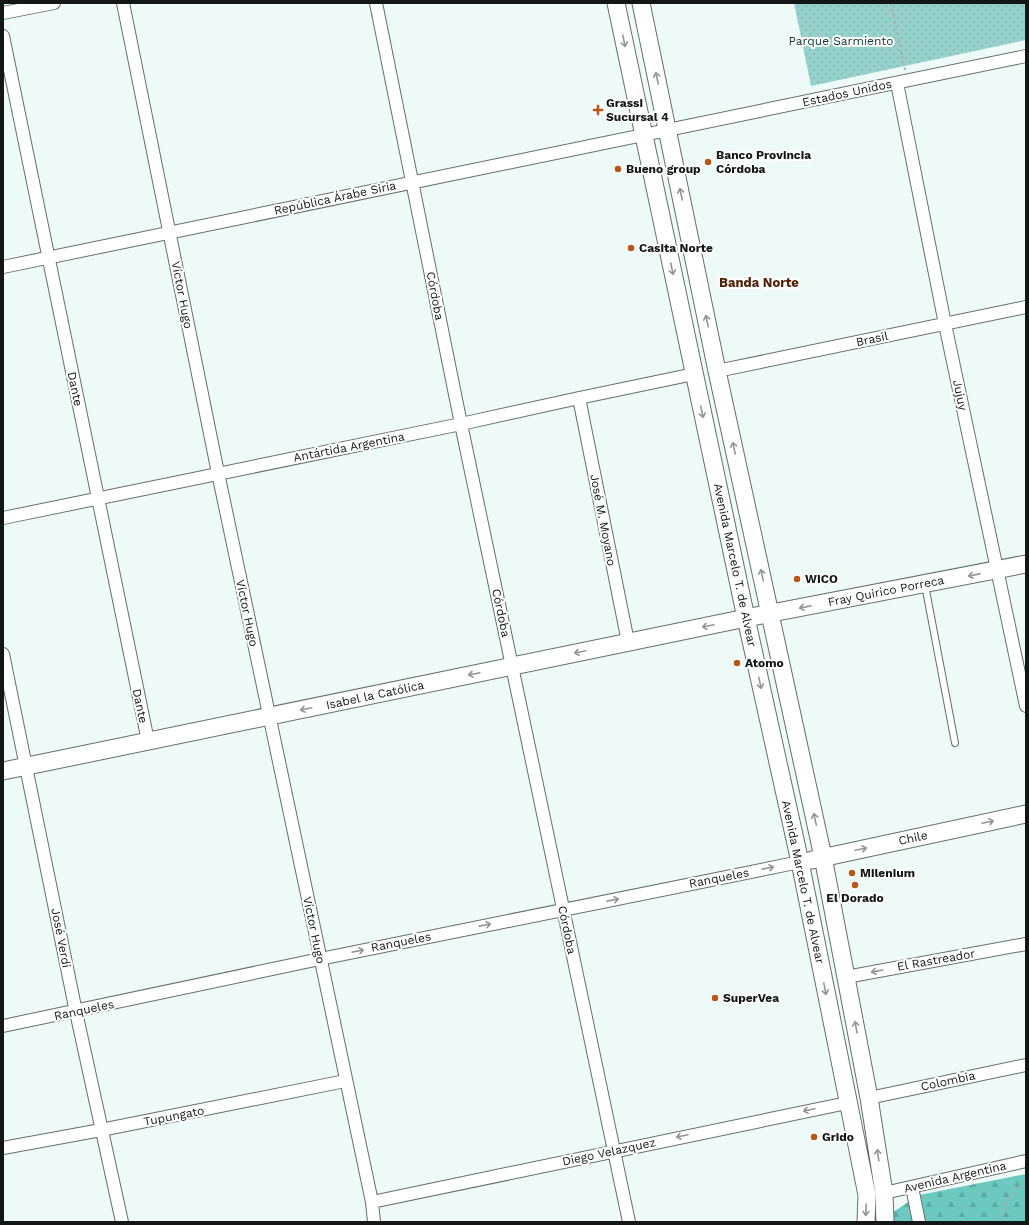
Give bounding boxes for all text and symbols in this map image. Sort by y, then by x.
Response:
one-way arrow [620,34,628,47]
park label: Parque Sarmiento [788,34,894,48]
one-way arrow [652,72,660,85]
street label: Estados Unidos [801,77,893,109]
place label: Grassi Sucursal 4 [606,96,669,124]
marker: Grassi Sucursal 4 [593,105,603,115]
place label: Banco Provincia Córdoba [716,148,811,176]
marker: Banco Provincia Córdoba [703,157,713,167]
place label: Bueno group [626,162,701,176]
marker: Bueno group [613,164,623,174]
street label: República Árabe Siria [273,178,398,218]
one-way arrow [676,188,684,201]
place label: Casita Norte [639,241,713,255]
marker: Casita Norte [626,243,636,253]
street label: Víctor Hugo [169,260,195,330]
one-way arrow [668,262,676,275]
street label: Córdoba [423,271,447,322]
district label: Banda Norte [719,275,799,290]
one-way arrow [703,315,711,328]
street label: Brasil [855,329,890,349]
street label: Dante [65,371,85,408]
street label: Jujuy [950,378,970,412]
one-way arrow [699,405,707,418]
street label: Antártida Argentina [292,429,406,465]
one-way arrow [730,442,738,455]
street label: José M. Moyano [587,473,619,567]
street label: Avenida Marcelo T. de Alvear [711,482,759,648]
one-way arrow [757,569,765,582]
one-way arrow [968,571,981,579]
place label: WICO [805,572,838,586]
street label: Fray Quirico Porreca [827,573,946,609]
marker: WICO [792,574,802,584]
street label: Víctor Hugo [233,578,261,648]
street label: Córdoba [489,587,513,639]
one-way arrow [799,603,812,611]
one-way arrow [702,622,715,630]
one-way arrow [574,649,587,657]
place label: Atomo [745,656,784,670]
marker: Atomo [732,658,742,668]
one-way arrow [468,671,481,679]
one-way arrow [757,677,765,690]
street label: Isabel la Católica [325,678,426,712]
street label: Dante [130,688,150,725]
one-way arrow [300,706,313,714]
street label: Avenida Marcelo T. de Alvear [779,799,827,965]
one-way arrow [810,813,818,826]
one-way arrow [981,817,994,825]
street label: Chile [897,828,929,848]
one-way arrow [854,845,867,853]
one-way arrow [761,864,774,872]
street label: Ranqueles [688,865,750,891]
place label: Milenium [860,866,915,880]
marker: Milenium [847,868,857,878]
marker: El Dorado [850,880,860,890]
place label: El Dorado [826,891,884,905]
street label: Víctor Hugo [300,895,328,965]
one-way arrow [606,895,619,903]
street label: Córdoba [555,904,579,956]
street label: José Verdi [48,907,74,969]
one-way arrow [478,921,491,929]
street label: Ranqueles [370,929,432,955]
one-way arrow [351,946,364,954]
street label: El Rastreador [896,946,976,974]
one-way arrow [871,967,884,975]
one-way arrow [821,982,829,995]
place label: SuperVea [723,991,779,1005]
marker: SuperVea [710,993,720,1003]
street label: Ranqueles [53,997,115,1023]
one-way arrow [851,1021,859,1034]
street label: Colombia [920,1068,977,1094]
street label: Tupungato [143,1103,205,1129]
one-way arrow [803,1107,816,1115]
place label: Grido [822,1130,854,1144]
marker: Grido [809,1132,819,1142]
one-way arrow [676,1133,689,1141]
street label: Diego Velazquez [561,1135,657,1169]
one-way arrow [874,1149,882,1162]
street label: Avenida Argentina [902,1158,1008,1196]
one-way arrow [862,1203,870,1216]

